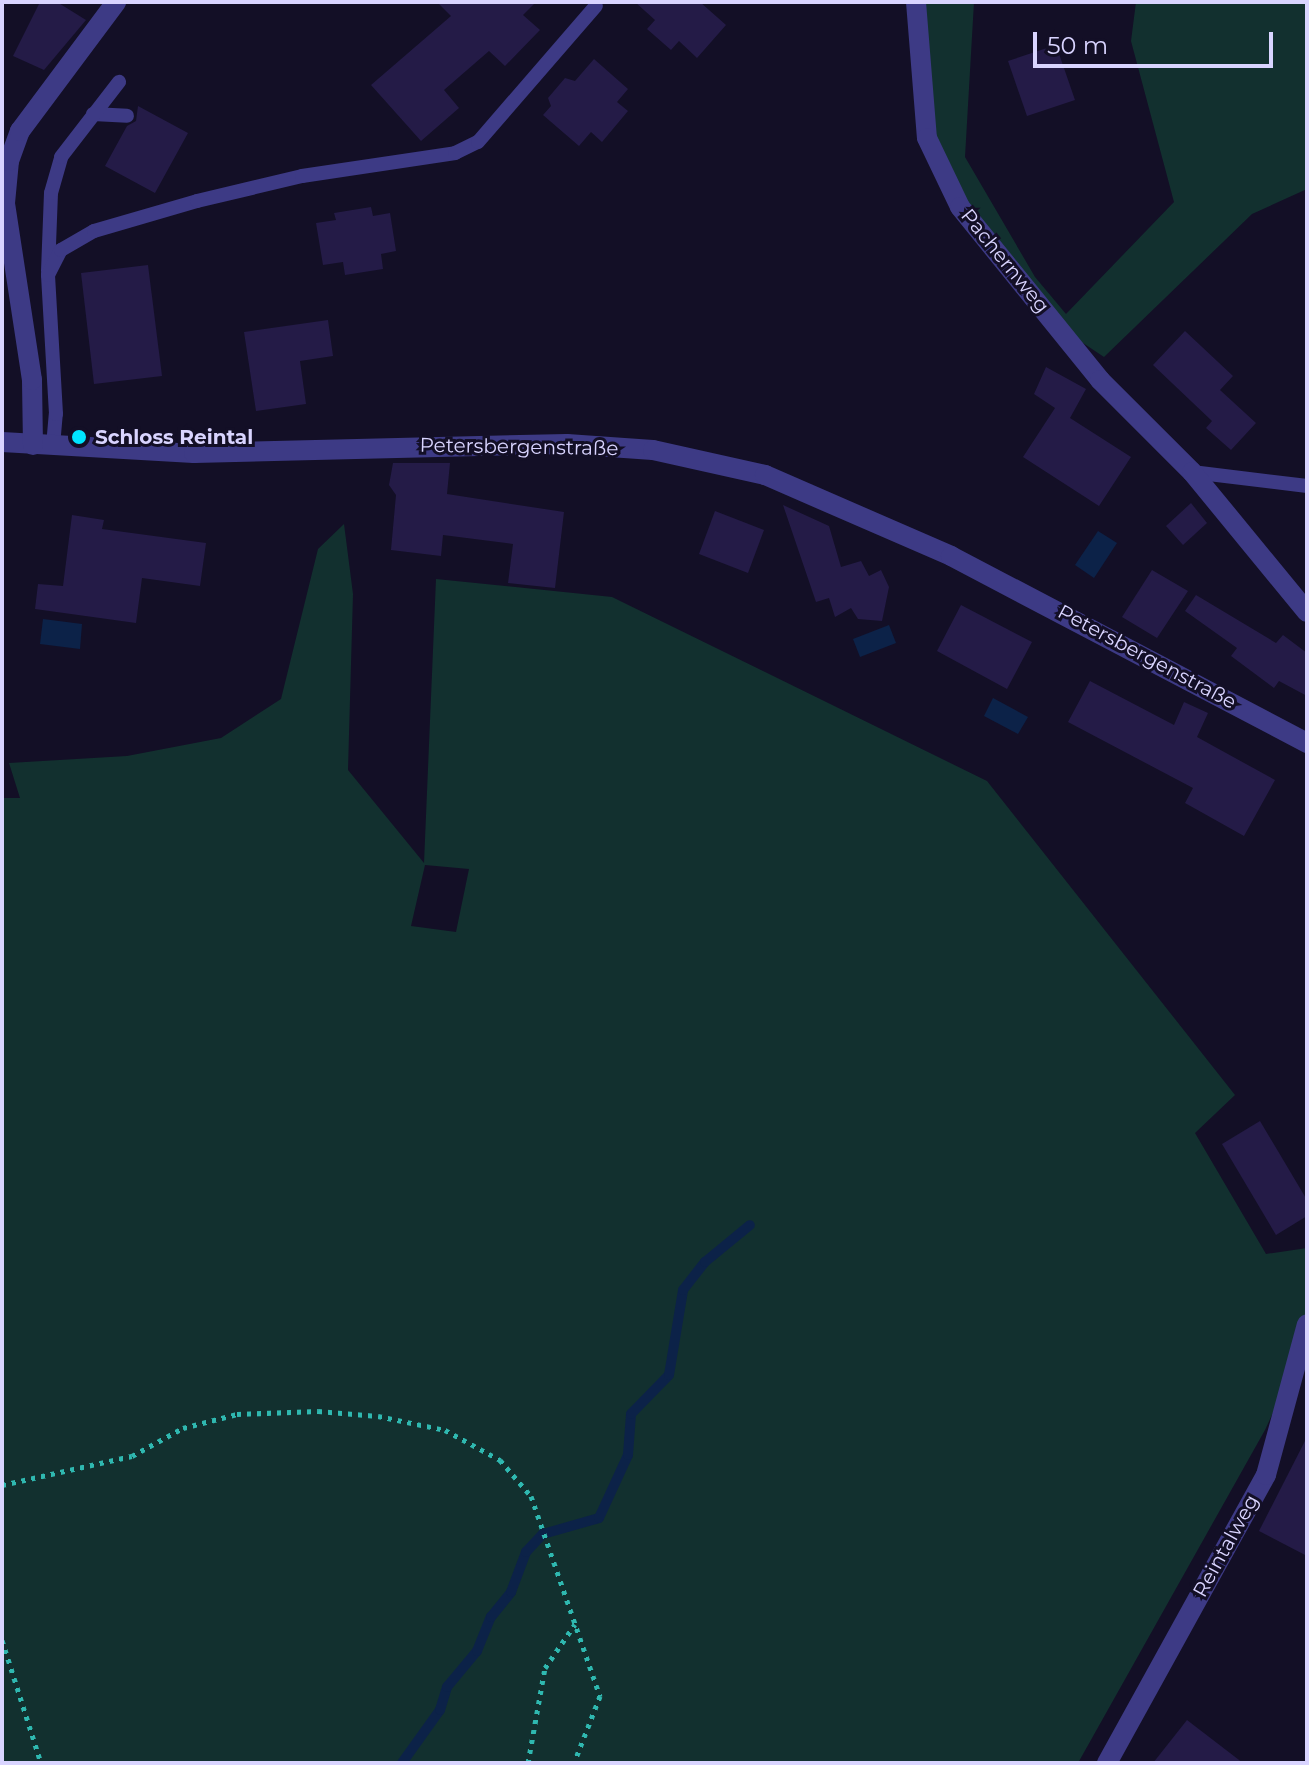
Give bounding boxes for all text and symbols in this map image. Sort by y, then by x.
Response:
scale bar [1037,16,1277,66]
text: 50 m [1047,31,1108,60]
street label: Pachernweg [956,204,1054,318]
place label: Schloss Reintal [95,425,253,449]
marker: Schloss Reintal [70,428,88,446]
street label: Petersbergenstraße [419,433,619,461]
street label: Petersbergenstraße [1054,600,1240,714]
street label: Reintalweg [1188,1491,1264,1601]

